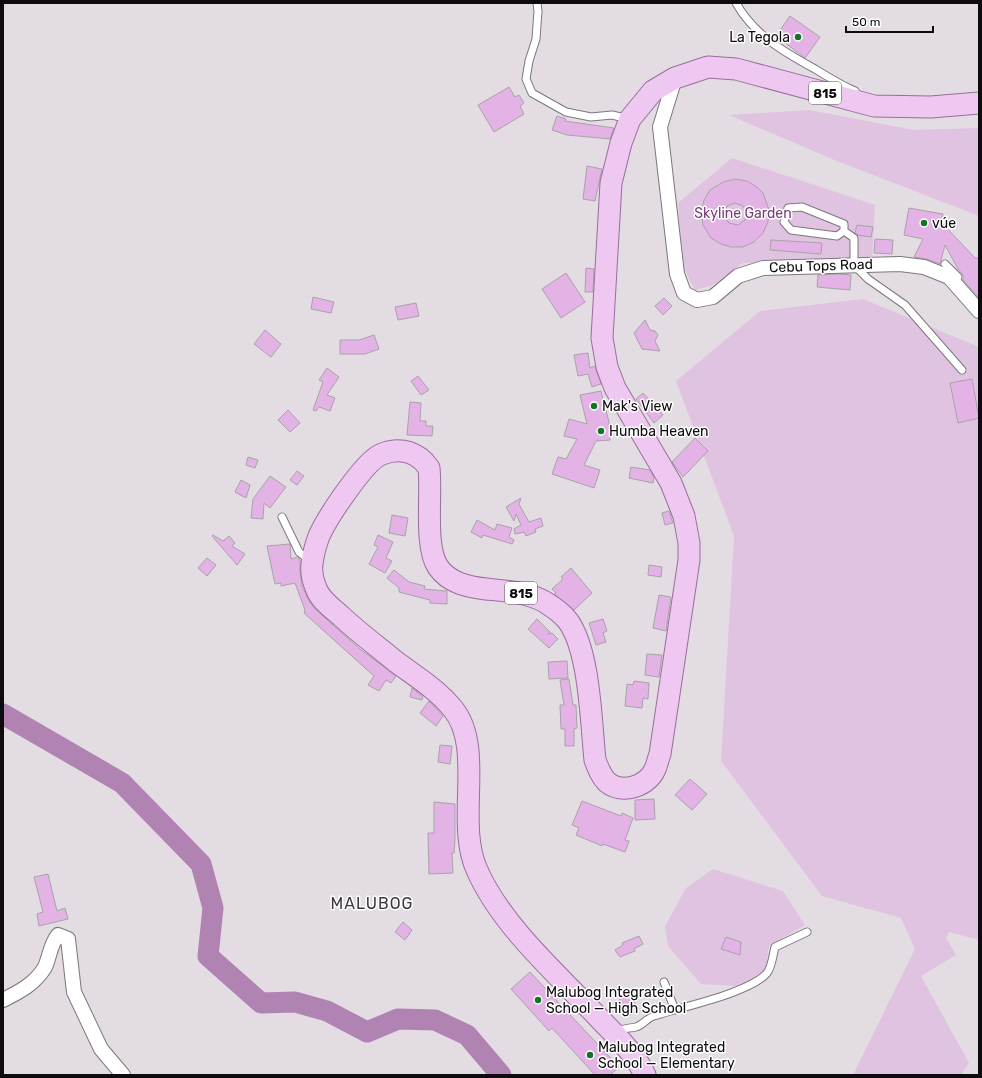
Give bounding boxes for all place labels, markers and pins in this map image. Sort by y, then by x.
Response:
place label: La Tegola [729,29,790,46]
marker: La Tegola [793,32,803,42]
place label: vúe [932,215,956,232]
marker: vúe [919,218,929,228]
place label: Mak's View [602,398,672,415]
marker: Mak's View [589,401,599,411]
place label: Humba Heaven [609,423,709,440]
marker: Humba Heaven [596,426,606,436]
place label: Malubog Integrated School — High School [546,984,686,1017]
marker: Malubog Integrated School — High School [533,995,543,1005]
place label: Malubog Integrated School — Elementary [598,1039,735,1072]
marker: Malubog Integrated School — Elementary [585,1050,595,1060]

